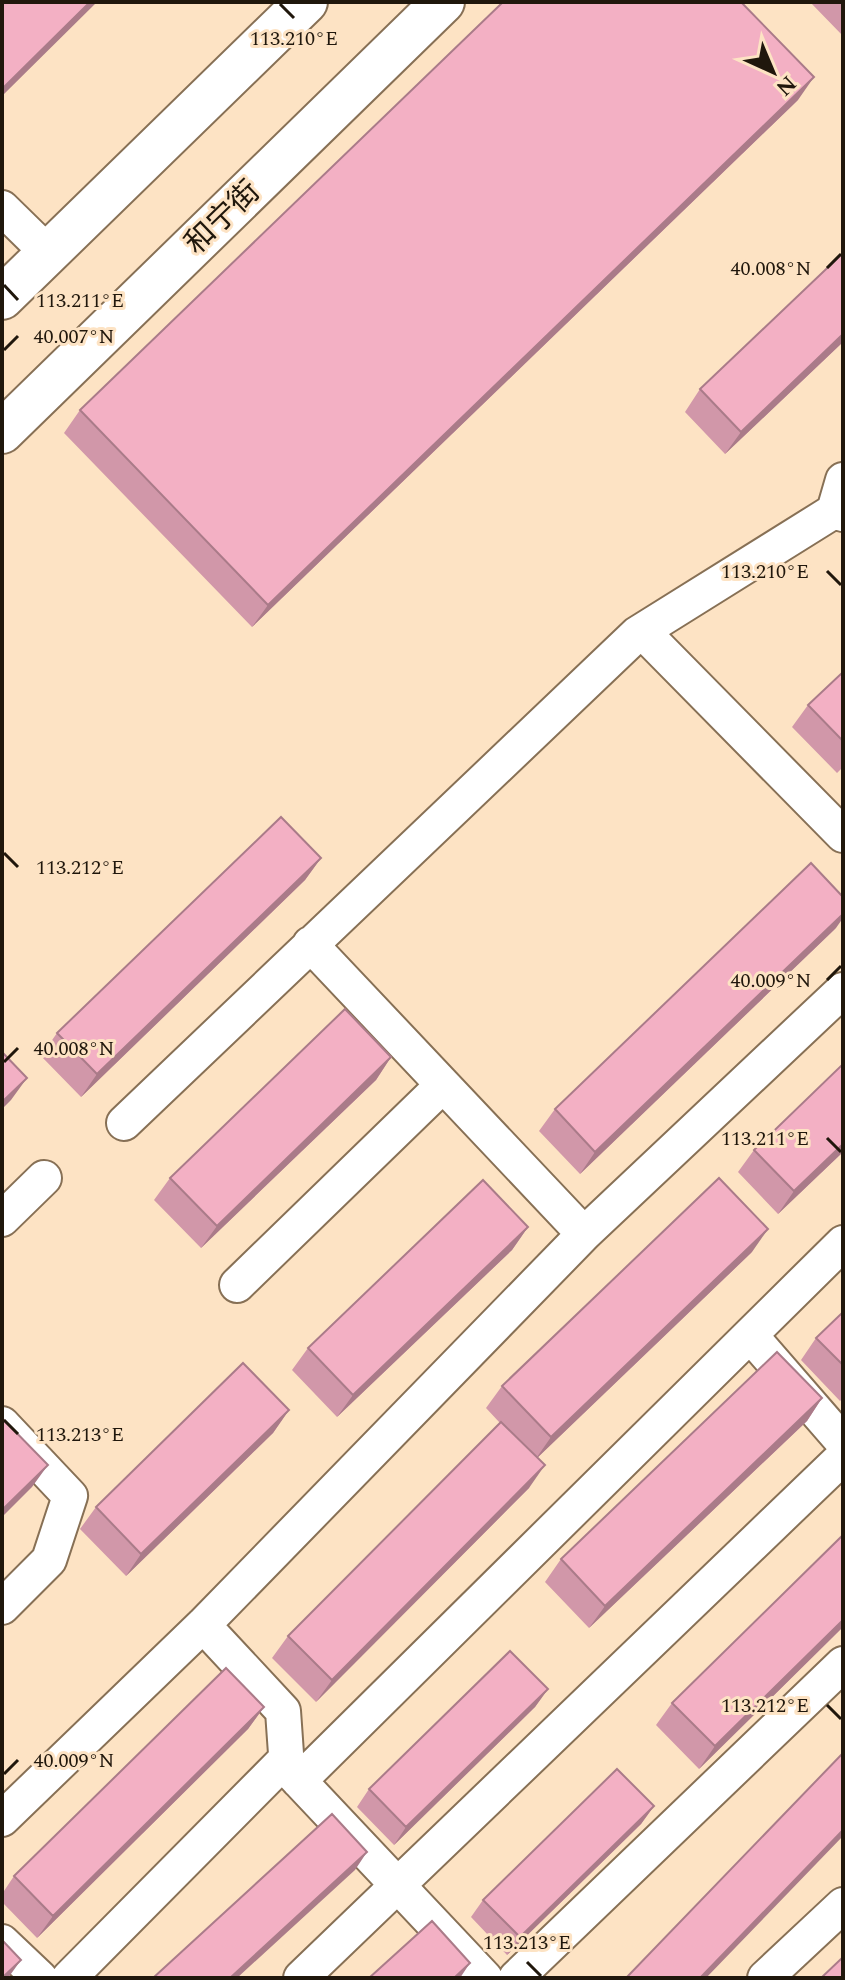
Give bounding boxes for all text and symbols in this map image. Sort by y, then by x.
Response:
text: 113.210°E [250,24,338,54]
north arrow [733,32,813,112]
text: N [768,67,804,103]
street label: 和宁街 [174,170,271,266]
text: 40.008°N [731,254,811,284]
text: 113.211°E [36,286,124,316]
text: 40.007°N [34,322,114,352]
text: 113.210°E [721,557,809,587]
text: 113.212°E [36,853,124,883]
text: 40.009°N [731,966,811,996]
text: 40.008°N [34,1034,114,1064]
text: 113.211°E [721,1124,809,1154]
text: 113.213°E [36,1420,124,1450]
text: 113.212°E [721,1691,809,1721]
text: 40.009°N [34,1746,114,1776]
text: 113.213°E [483,1928,571,1958]

